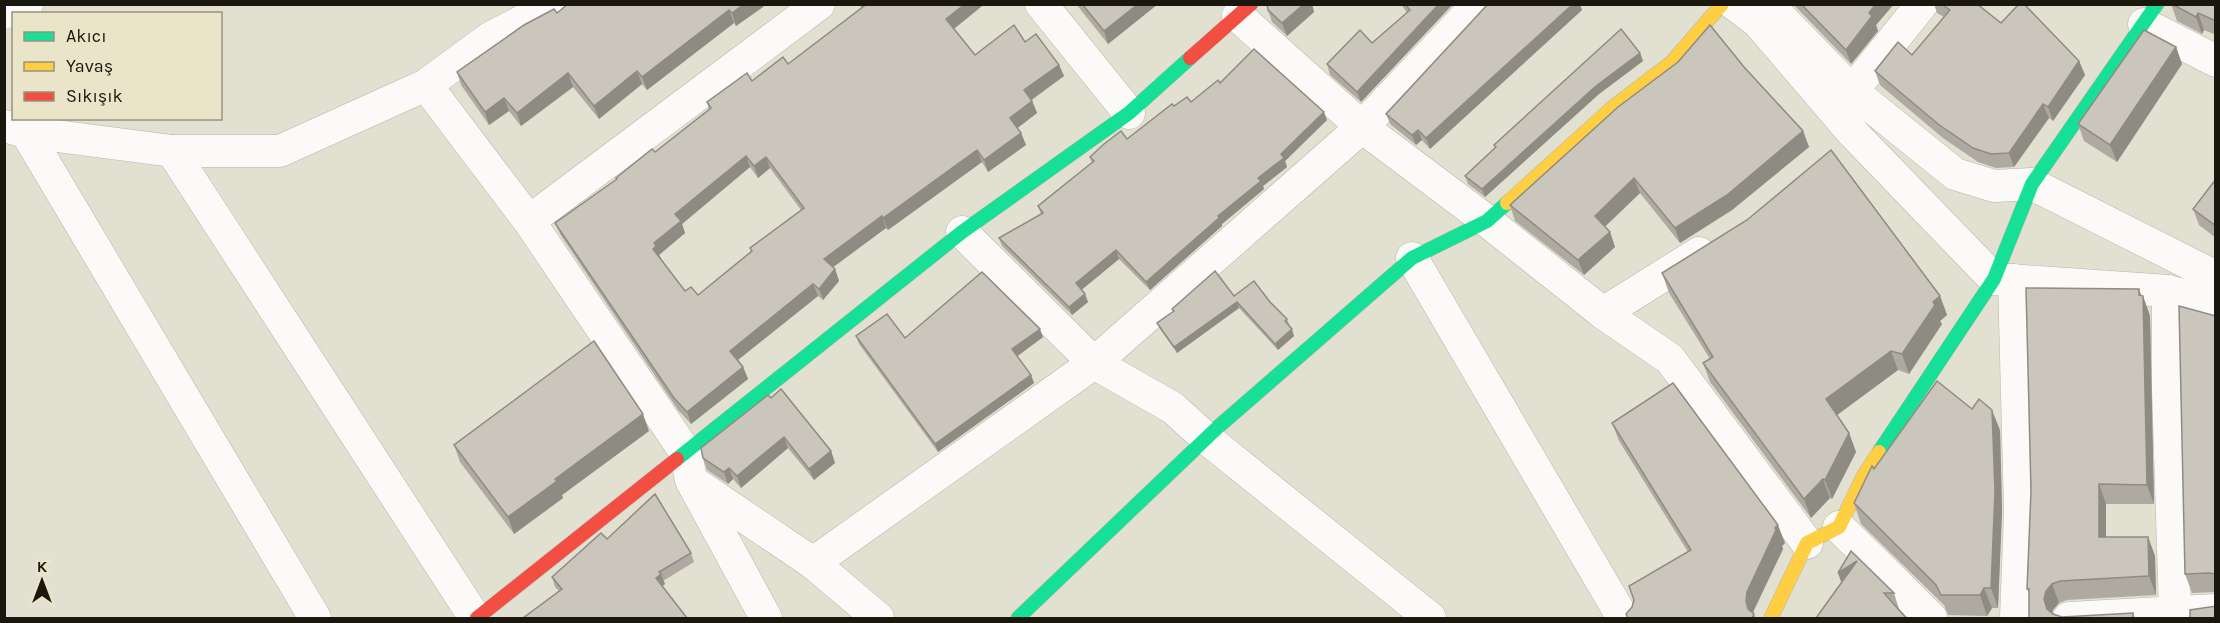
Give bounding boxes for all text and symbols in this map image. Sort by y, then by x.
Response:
legend [12,12,222,120]
text: Akıcı [66,25,107,47]
text: Yavaş [66,55,113,77]
text: Sıkışık [66,85,123,107]
north arrow [12,551,72,611]
text: K [37,557,48,576]

